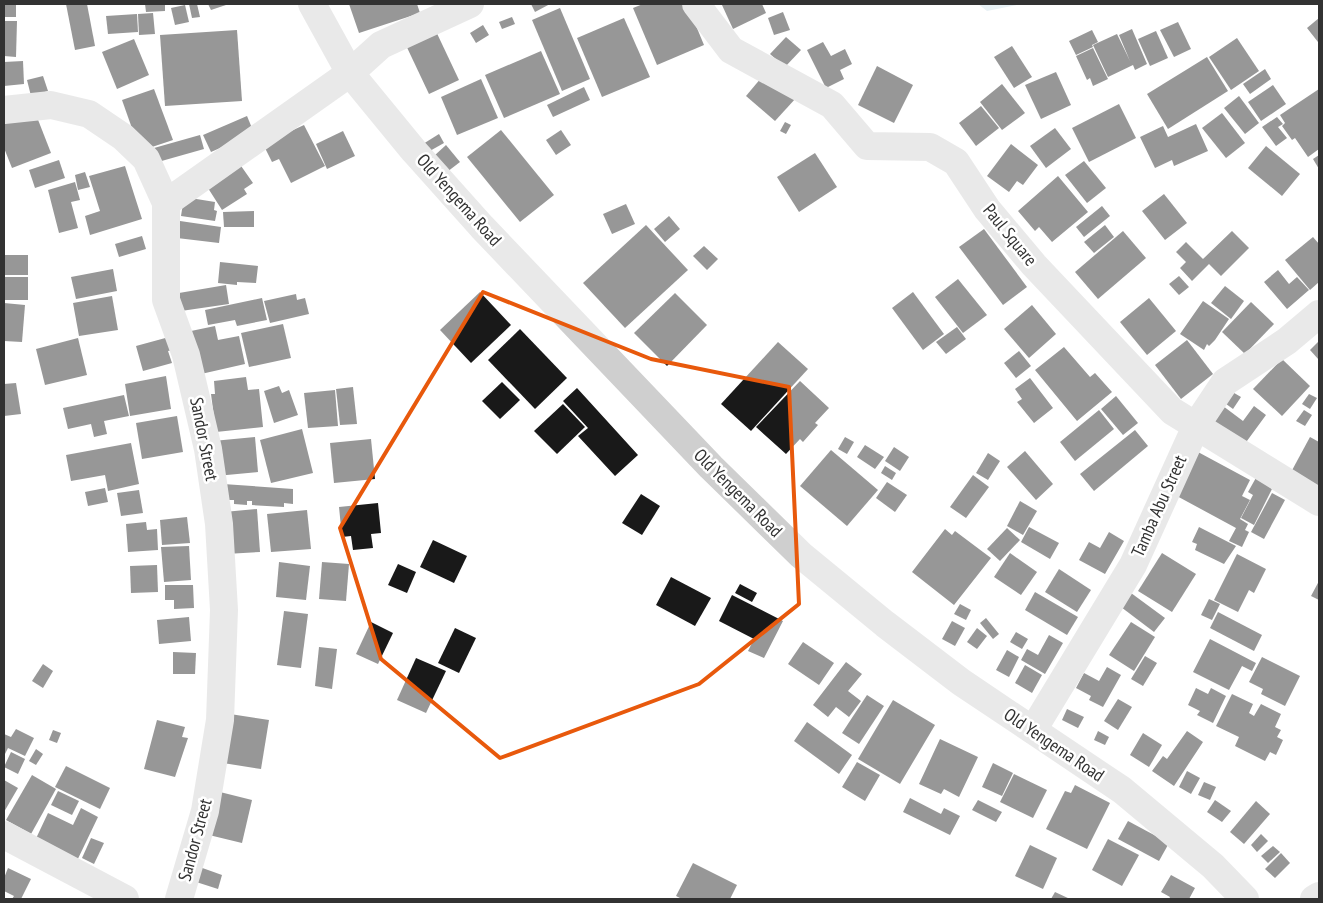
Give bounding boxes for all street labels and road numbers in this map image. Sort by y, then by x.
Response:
street label: Old Yengema Road [412,149,507,251]
street label: Paul Square [978,199,1042,270]
street label: Sandor Street [185,395,224,483]
street label: Old Yengema Road [689,443,788,542]
street label: Tamba Abu Street [1126,451,1191,560]
street label: Old Yengema Road [1000,703,1109,787]
street label: Sandor Street [172,796,217,884]

